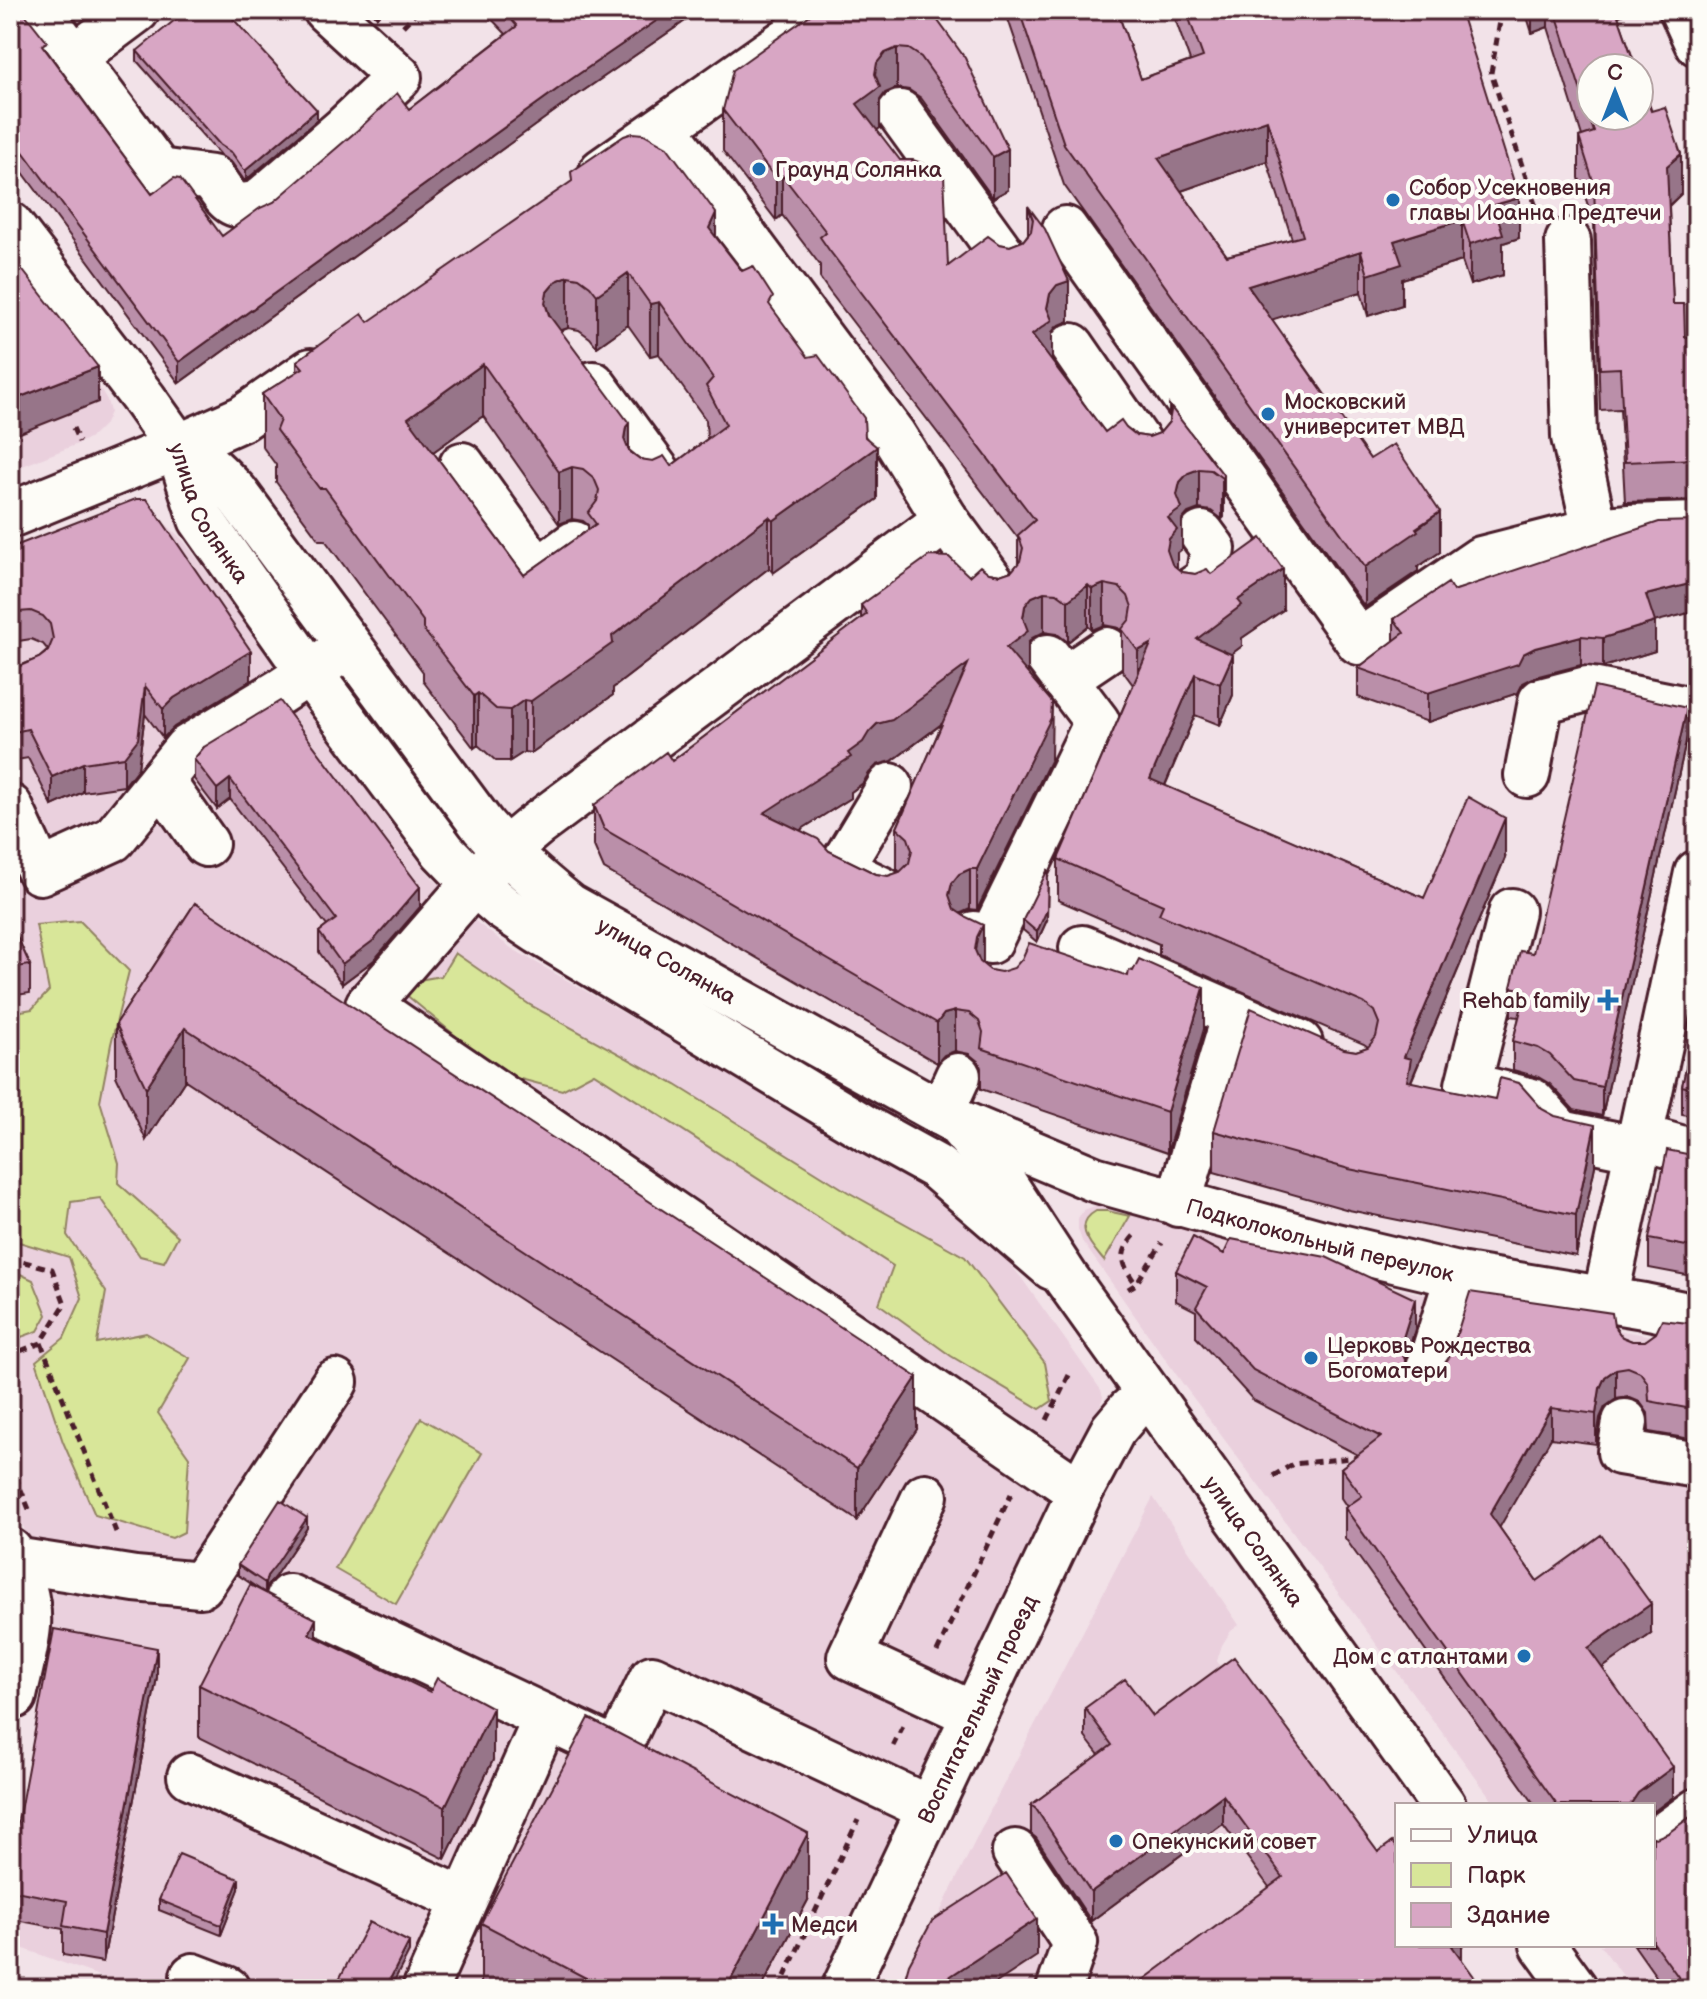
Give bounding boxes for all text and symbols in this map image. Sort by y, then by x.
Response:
north arrow [1575,52,1655,132]
text: С [1607,60,1623,87]
place label: Граунд Солянка [775,157,942,184]
marker: Граунд Солянка [750,160,768,178]
place label: Собор Усекновения главы Иоанна Предтечи [1409,175,1662,227]
marker: Собор Усекновения главы Иоанна Предтечи [1384,191,1402,209]
place label: Московский университет МВД [1284,389,1465,441]
marker: Московский университет МВД [1259,405,1277,423]
street label: улица Солянка [163,440,254,589]
street label: улица Солянка [592,912,740,1011]
place label: Rehab family [1462,988,1590,1015]
marker: Rehab family [1597,989,1619,1011]
street label: Подколокольный переулок [1183,1193,1457,1289]
place label: Церковь Рождества Богоматери [1327,1333,1531,1385]
marker: Церковь Рождества Богоматери [1302,1349,1320,1367]
street label: улица Солянка [1197,1471,1309,1613]
street label: Воспитательный проезд [913,1591,1044,1828]
place label: Дом с атлантами [1333,1644,1508,1671]
marker: Дом с атлантами [1515,1647,1533,1665]
legend [1395,1803,1655,1947]
text: Улица [1467,1821,1538,1850]
place label: Опекунский совет [1132,1829,1317,1856]
marker: Опекунский совет [1107,1832,1125,1850]
text: Парк [1467,1861,1526,1890]
text: Здание [1467,1901,1550,1930]
place label: Медси [791,1912,858,1939]
marker: Медси [762,1913,784,1935]

